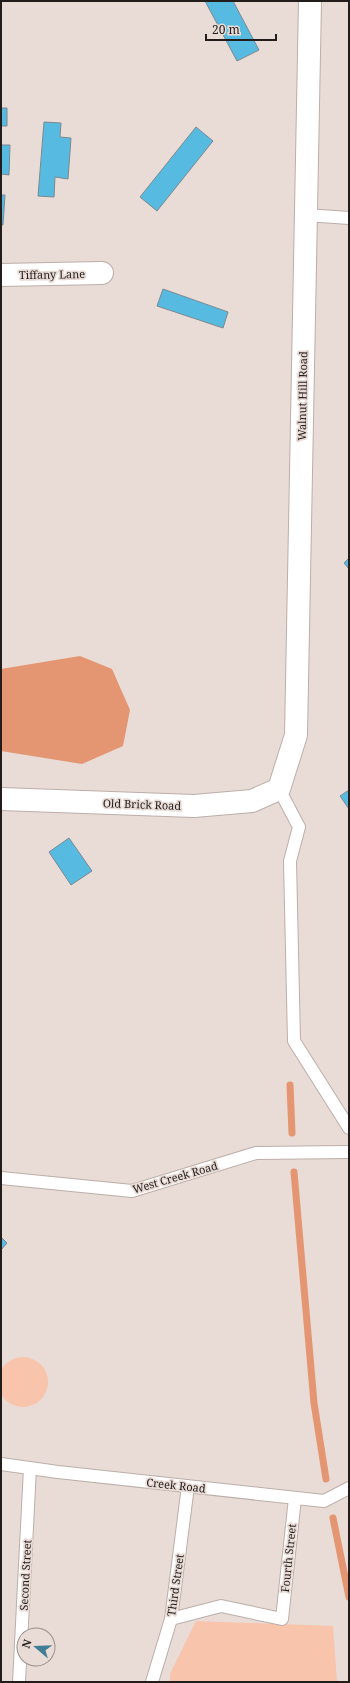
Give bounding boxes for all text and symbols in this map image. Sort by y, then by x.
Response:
scale bar [206,16,276,42]
text: 20 m [212,21,240,38]
street label: Tiffany Lane [19,266,85,282]
street label: Walnut Hill Road [294,351,310,441]
street label: Old Brick Road [103,795,182,813]
street label: West Creek Road [131,1158,220,1196]
street label: Creek Road [146,1474,207,1496]
street label: Fourth Street [277,1523,299,1593]
street label: Second Street [16,1539,34,1611]
street label: Third Street [163,1553,187,1617]
north arrow [16,1627,56,1667]
text: N [18,1637,35,1650]

